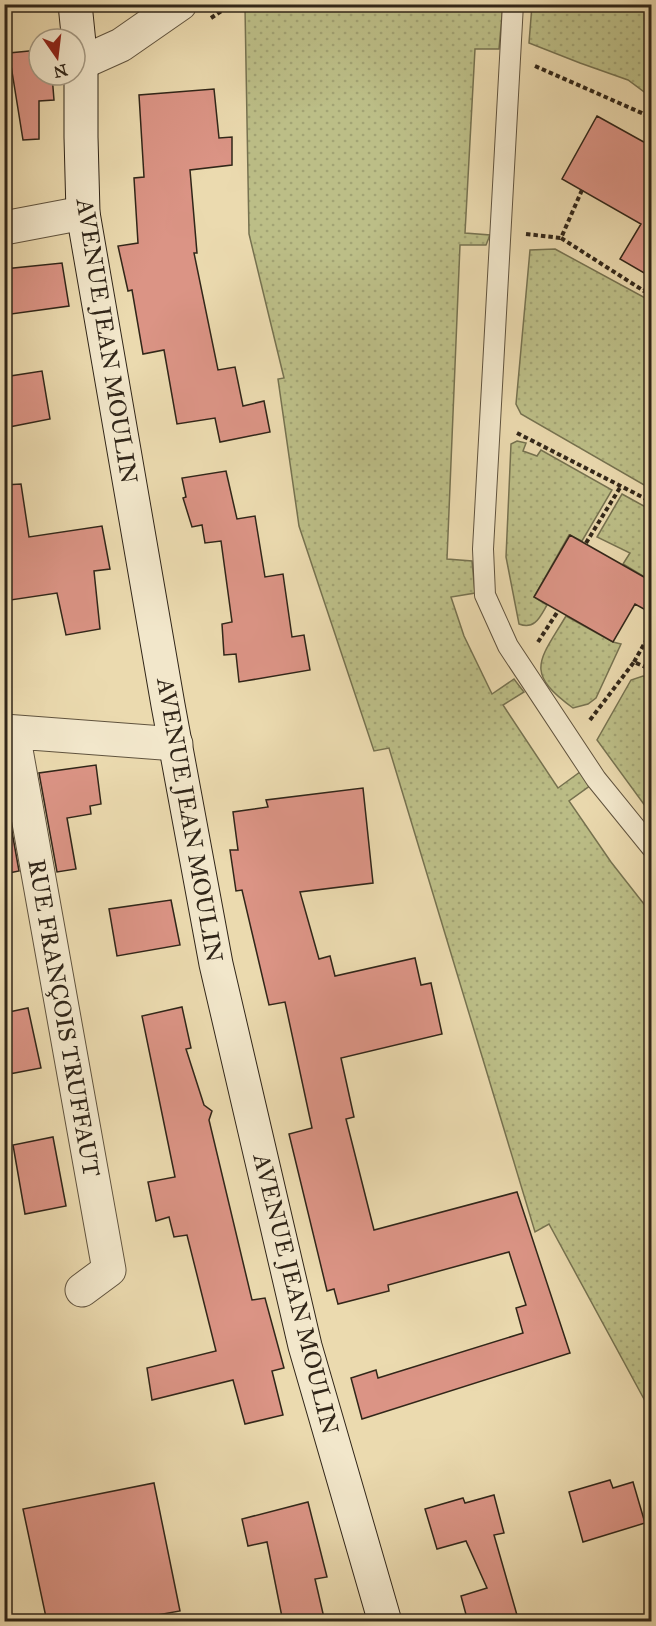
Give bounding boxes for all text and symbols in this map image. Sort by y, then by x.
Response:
north arrow [27,27,87,87]
text: N [51,60,69,82]
street label: AVENUE JEAN MOULIN [69,195,144,486]
street label: AVENUE JEAN MOULIN [150,674,230,965]
street label: RUE FRANÇOIS TRUFFAUT [21,857,107,1179]
street label: AVENUE JEAN MOULIN [246,1150,345,1437]

